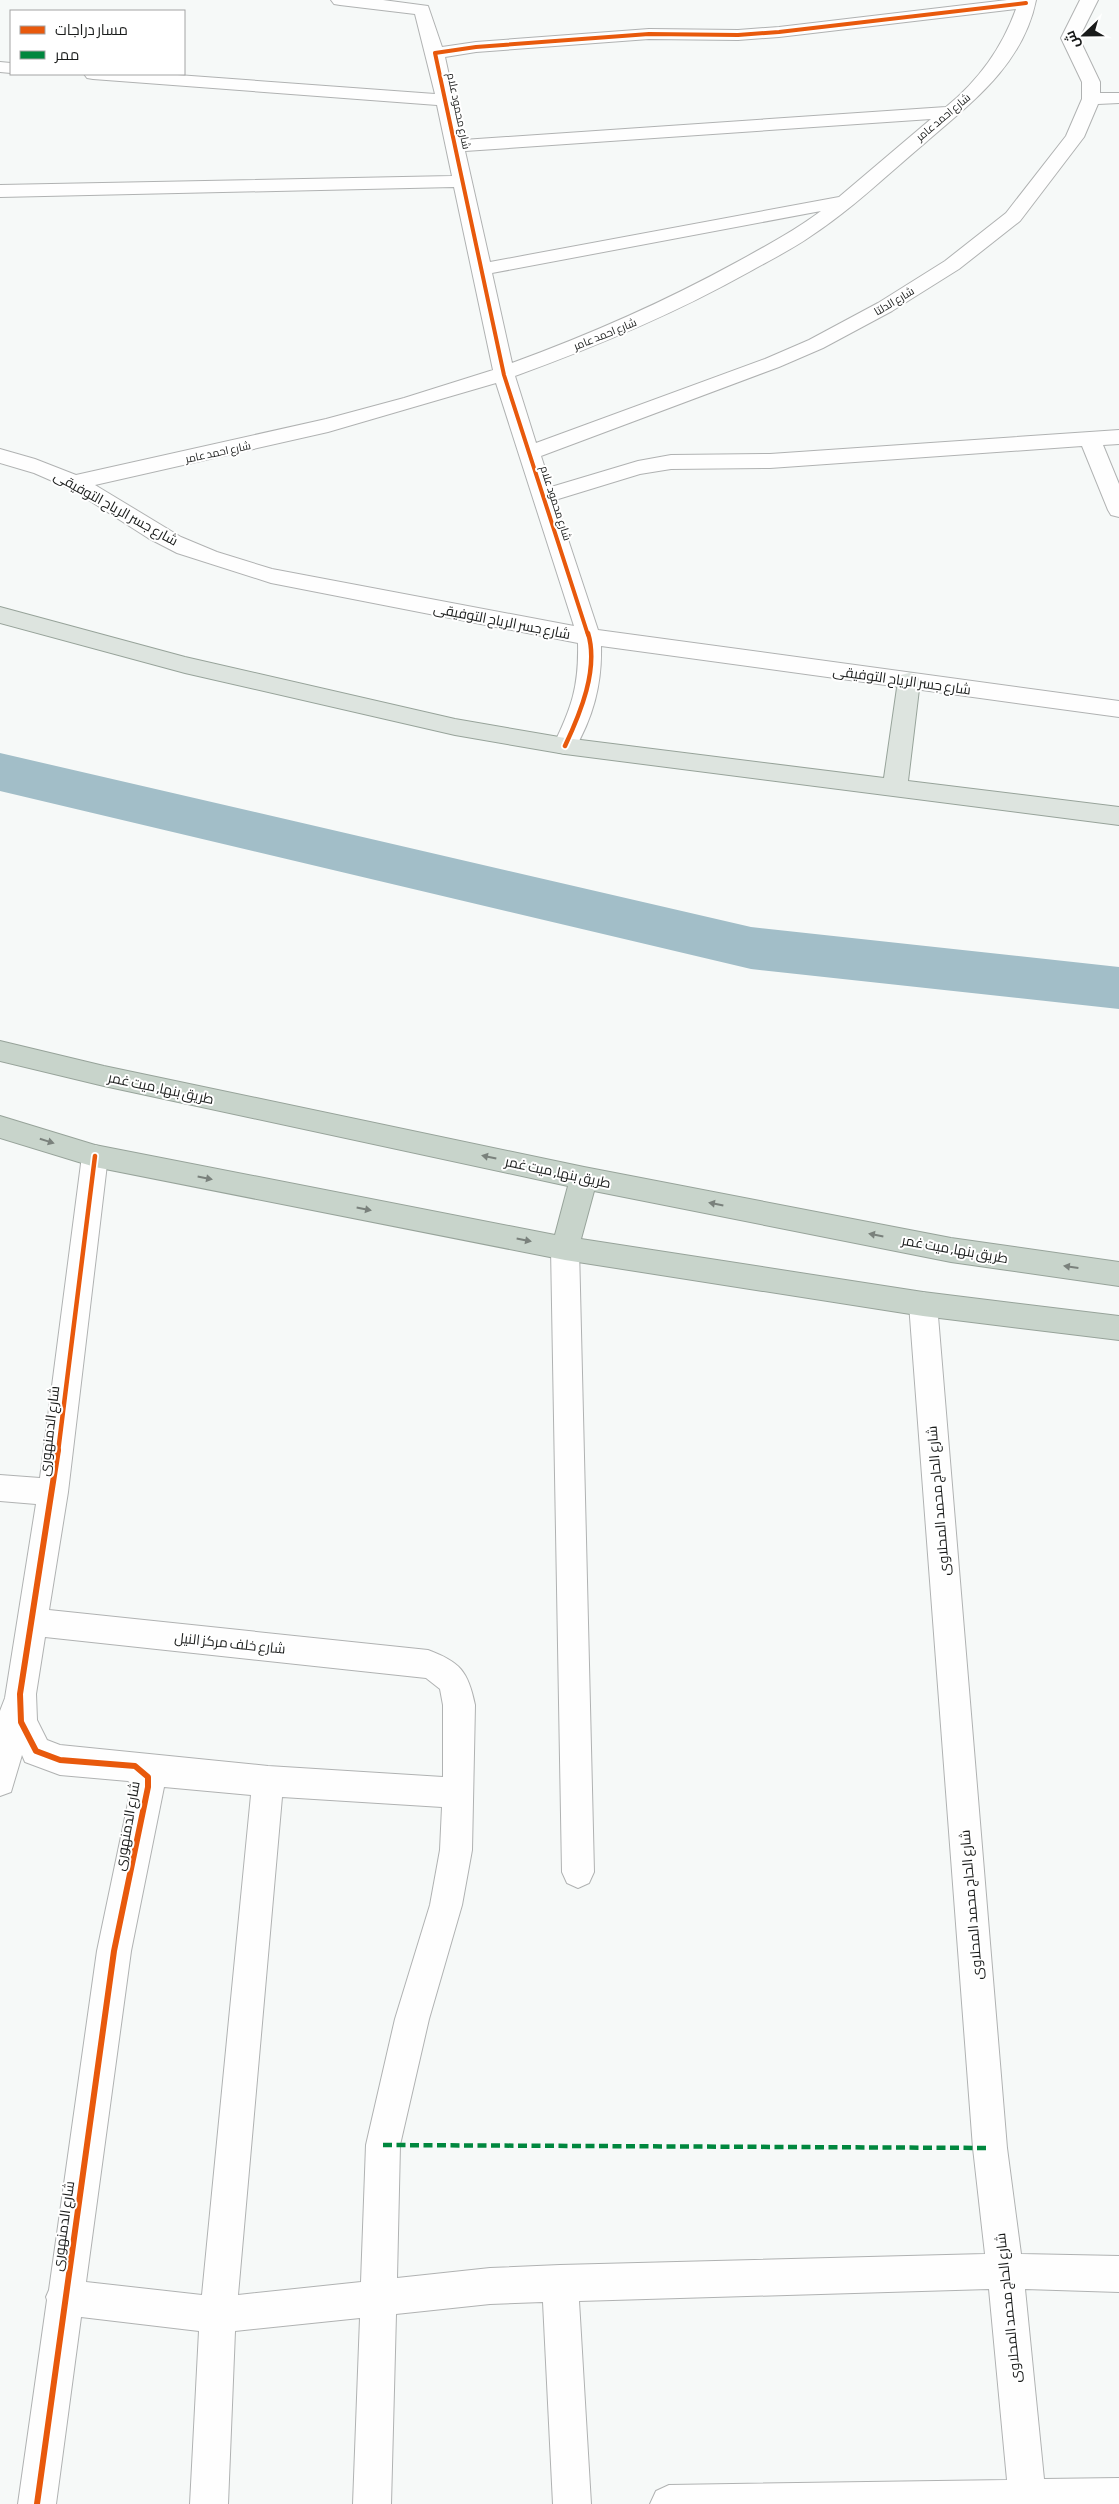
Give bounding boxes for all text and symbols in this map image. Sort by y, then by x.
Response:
legend [10,10,185,75]
north arrow [1059,10,1109,60]
text: مسار دراجات [55,21,128,39]
text: ش [1061,28,1084,51]
text: ممر [54,46,79,64]
street label: شارع محمود علام [443,72,473,151]
street label: شارع احمد عامر [913,91,974,145]
street label: شارع الدلتا [872,284,917,319]
street label: شارع احمد عامر [571,316,639,354]
street label: شارع احمد عامر [183,439,252,467]
street label: شارع محمود علام [536,464,574,543]
street label: شارع جسر الرياح التوفيقى [51,467,181,550]
street label: شارع جسر الرياح التوفيقى [432,600,572,643]
street label: شارع جسر الرياح التوفيقى [832,662,972,699]
street label: طريق بنها, ميت غمر [105,1069,215,1108]
one-way arrow [39,1138,54,1146]
one-way arrow [480,1153,496,1161]
street label: طريق بنها, ميت غمر [502,1153,612,1192]
one-way arrow [197,1174,213,1182]
one-way arrow [708,1199,724,1207]
one-way arrow [357,1205,372,1213]
one-way arrow [868,1231,884,1239]
street label: طريق بنها, ميت غمر [899,1232,1010,1267]
one-way arrow [516,1236,531,1244]
one-way arrow [1062,1263,1078,1271]
street label: شارع الدمنهورى [36,1385,63,1477]
street label: شارع الحاج محمد المحلاوى [923,1425,954,1577]
street label: شارع خلف مركز النيل [174,1629,286,1658]
street label: شارع الدمنهورى [111,1780,144,1872]
street label: شارع الحاج محمد المحلاوى [956,1829,987,1981]
street label: شارع الدمنهورى [49,2180,78,2272]
street label: شارع الحاج محمد المحلاوى [992,2232,1025,2384]

